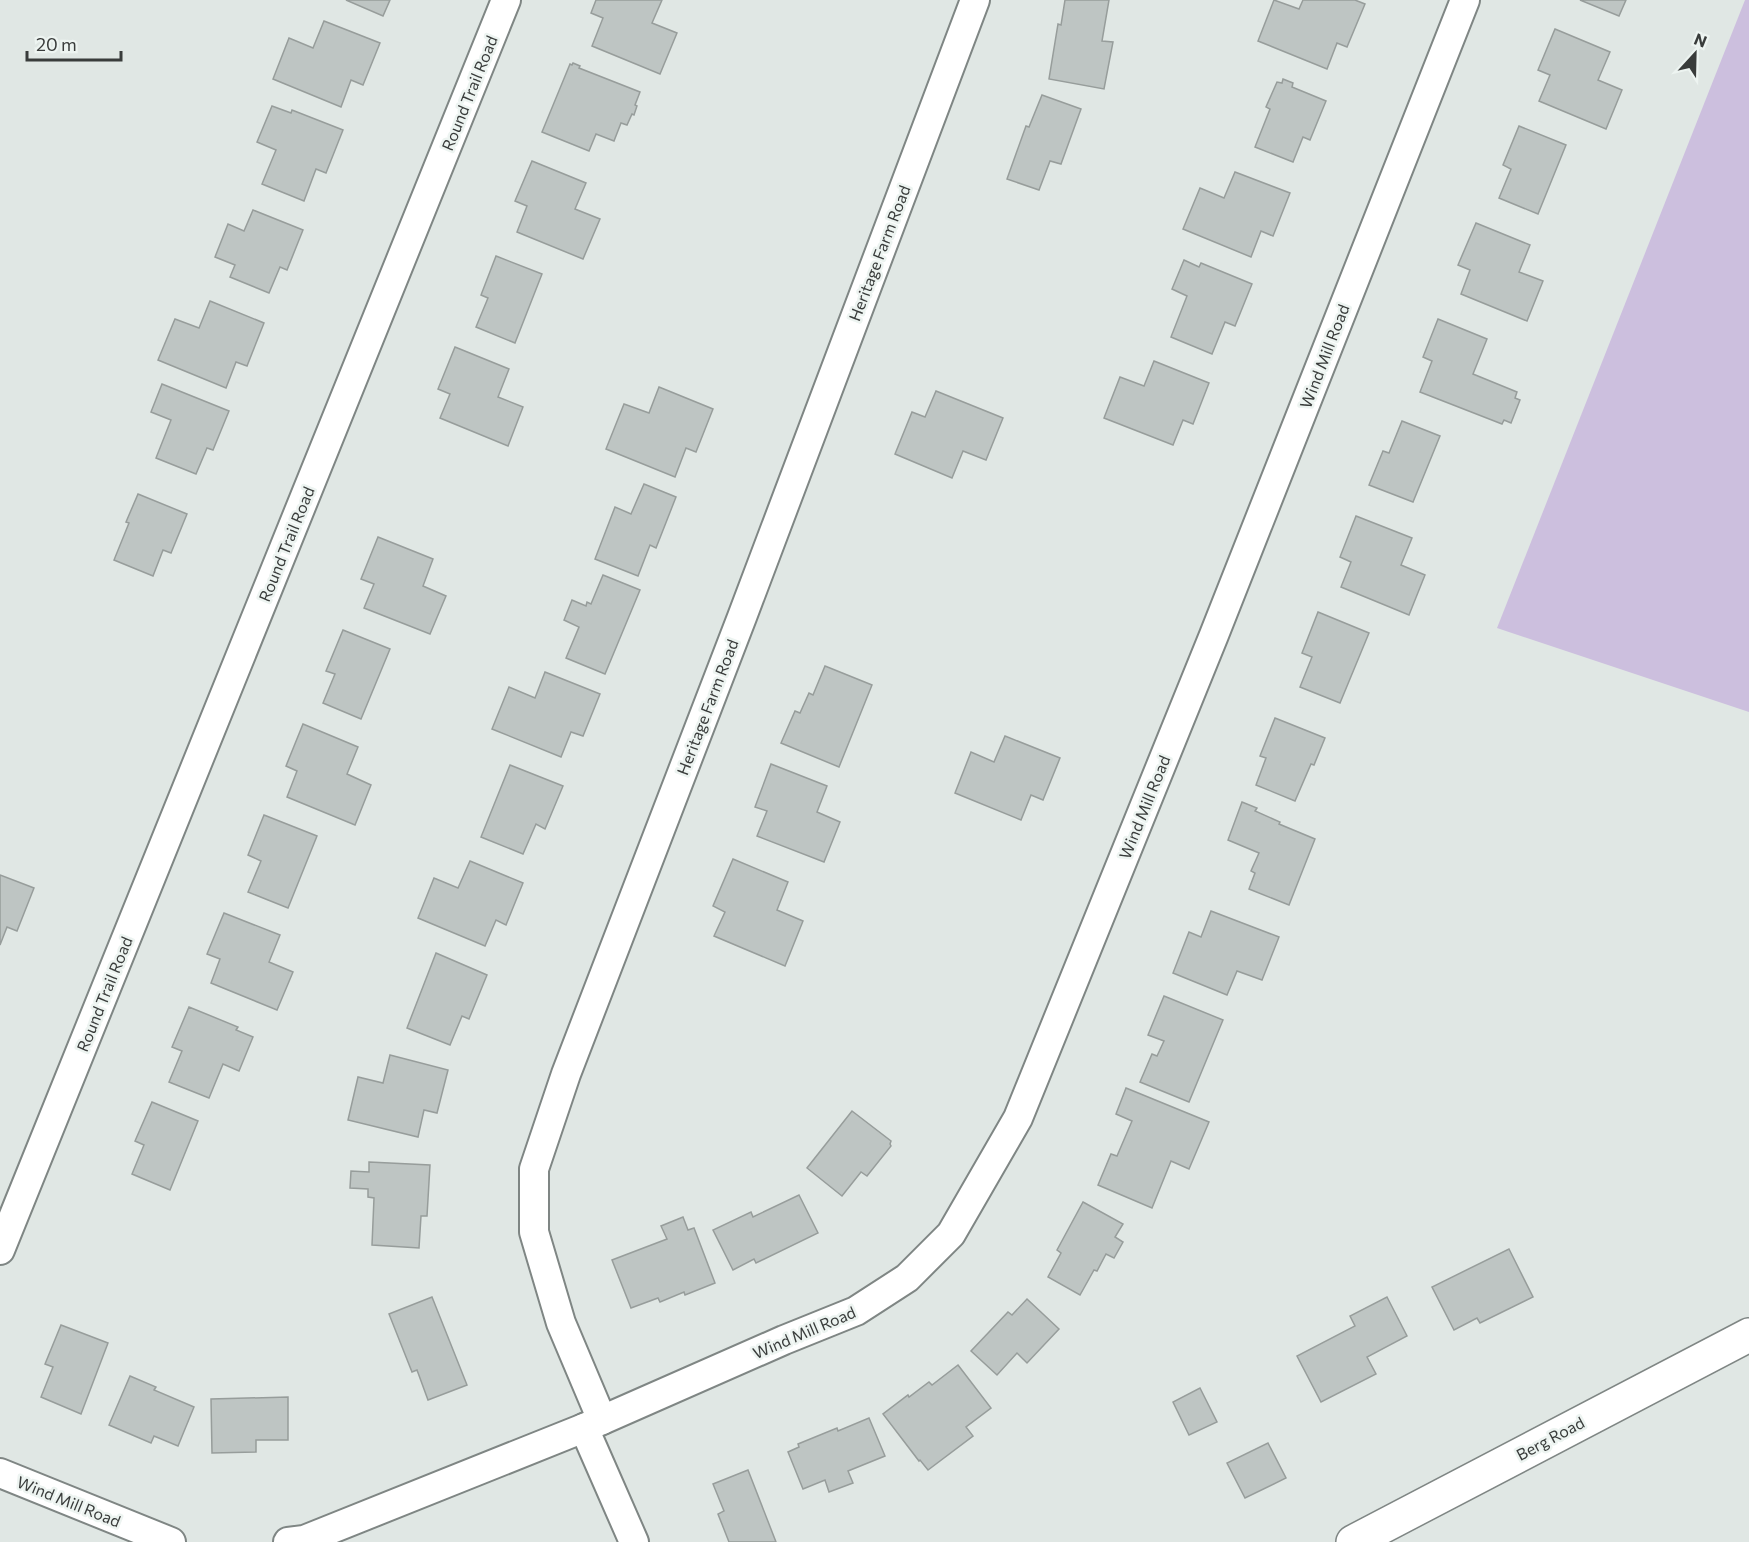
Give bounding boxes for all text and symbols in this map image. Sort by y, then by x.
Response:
scale bar [27,24,122,62]
north arrow [1665,24,1725,84]
text: N [1692,29,1710,51]
text: 20 m [36,33,77,55]
street label: Round Trail Road [437,33,501,153]
street label: Heritage Farm Road [844,182,914,324]
street label: Wind Mill Road [1295,301,1353,411]
street label: Round Trail Road [254,484,318,604]
street label: Heritage Farm Road [672,636,742,778]
street label: Wind Mill Road [1115,752,1173,862]
street label: Round Trail Road [72,934,136,1054]
street label: Wind Mill Road [750,1302,858,1362]
street label: Berg Road [1513,1412,1587,1464]
street label: Wind Mill Road [14,1472,124,1530]

